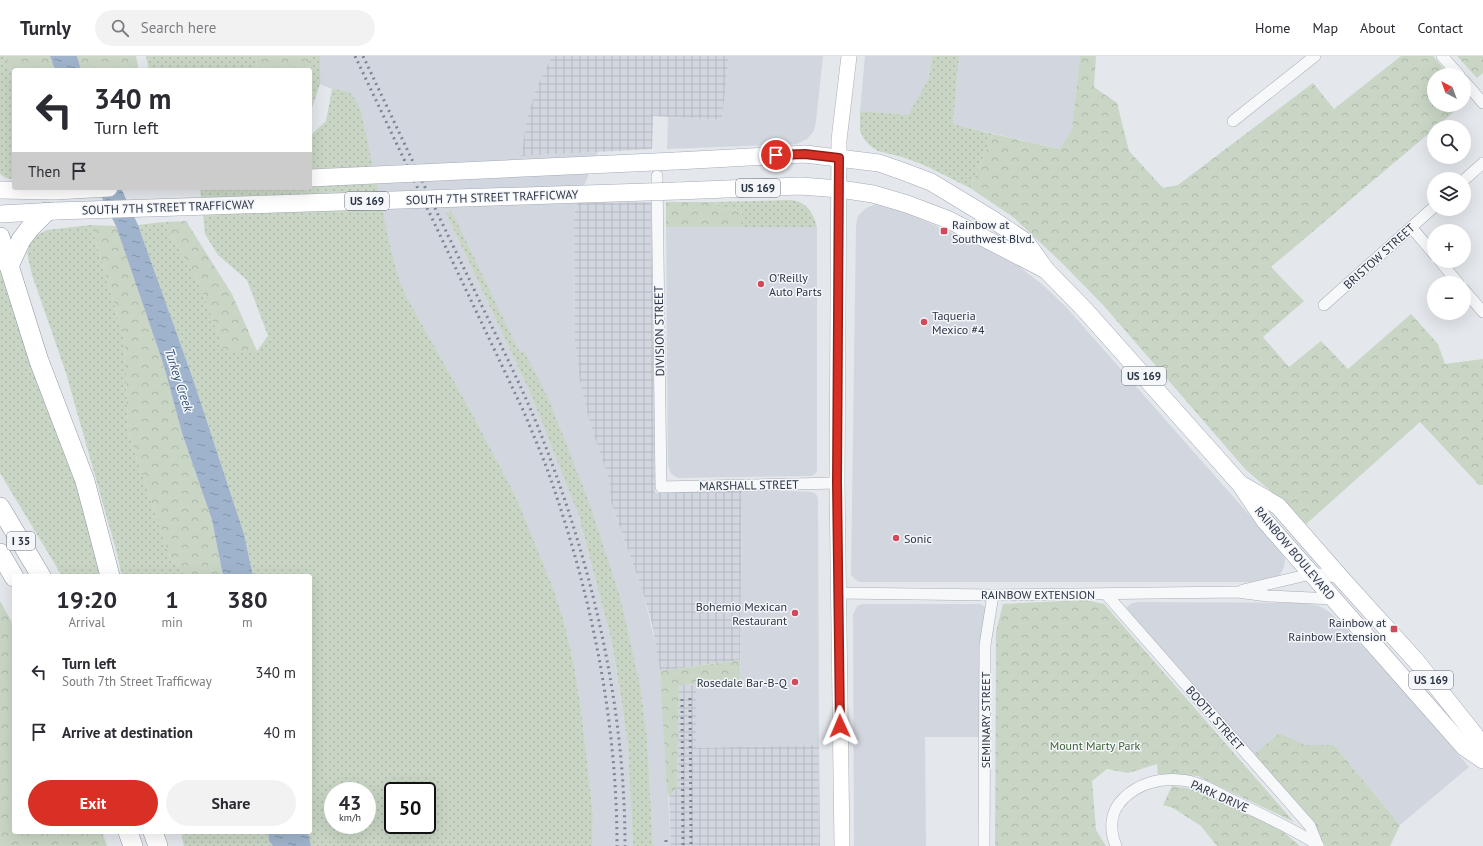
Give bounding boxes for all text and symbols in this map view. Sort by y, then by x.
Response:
search box [95,10,375,46]
text: Turnly [20,16,71,40]
icon: search [109,17,131,39]
text: Search here [141,18,216,37]
text: Home [1255,19,1290,37]
text: Map [1312,19,1338,37]
text: About [1360,19,1396,37]
text: Contact [1418,19,1463,37]
north arrow [1427,68,1471,112]
map controls [1427,68,1471,320]
text: 340 m [94,80,171,117]
icon: left [28,84,80,136]
text: Turn left [94,116,159,139]
button: search [1427,120,1471,164]
pin [759,138,793,172]
icon: arrive [765,144,787,166]
icon: arrive [68,160,90,182]
text: Then [28,162,60,181]
button: layers [1427,172,1471,216]
road number: US 169 [736,179,780,197]
street label: SOUTH 7TH STREET TRAFFICWAY [406,186,579,208]
road number: US 169 [345,192,389,210]
street label: SOUTH 7TH STREET TRAFFICWAY [82,196,255,218]
place label: Rainbow at Southwest Blvd. [952,217,1034,246]
street label: BRISTOW STREET [1340,220,1418,292]
button: + [1427,224,1471,268]
marker: Rainbow at Southwest Blvd. [939,226,949,236]
place label: O'Reilly Auto Parts [769,270,822,299]
button: − [1427,276,1471,320]
marker: O'Reilly Auto Parts [756,279,766,289]
street label: DIVISION STREET [651,285,667,376]
place label: Taqueria Mexico #4 [932,308,985,337]
marker: Taqueria Mexico #4 [919,317,929,327]
water label: Turkey Creek [161,346,198,415]
road number: US 169 [1122,367,1166,385]
street label: MARSHALL STREET [699,477,799,493]
street label: RAINBOW BOULEVARD [1252,503,1339,603]
place label: Sonic [904,531,933,546]
road number: I 35 [7,532,35,550]
marker: Sonic [891,533,901,543]
text: 19:20 [56,584,117,615]
text: 1 [165,584,179,615]
text: 380 [227,584,268,615]
street label: RAINBOW EXTENSION [981,587,1095,602]
place label: Bohemio Mexican Restaurant [696,599,787,628]
marker: Bohemio Mexican Restaurant [790,608,800,618]
text: Arrival [69,614,105,631]
text: min [161,614,183,631]
text: m [242,614,253,631]
place label: Rainbow at Rainbow Extension [1288,615,1386,644]
marker: Rainbow at Rainbow Extension [1389,624,1399,634]
text: Turn left [62,654,116,673]
icon: left [28,661,50,683]
text: 340 m [255,663,296,682]
street label: SEMINARY STREET [978,671,993,768]
road number: US 169 [1409,671,1453,689]
text: South 7th Street Trafficway [62,673,212,690]
place label: Rosedale Bar-B-Q [697,675,788,690]
marker: Rosedale Bar-B-Q [790,677,800,687]
street label: BOOTH STREET [1183,683,1247,754]
position arrow [819,705,861,747]
icon: arrive [28,721,50,743]
text: Arrive at destination [62,723,193,742]
text: 40 m [263,723,296,742]
park label: Mount Marty Park [1050,738,1141,753]
street label: PARK DRIVE [1189,777,1251,815]
button: Exit [28,780,158,826]
button: Share [166,780,296,826]
speed limit sign: 50 [384,782,436,834]
text: 43 [339,790,361,816]
text: km/h [339,811,361,824]

